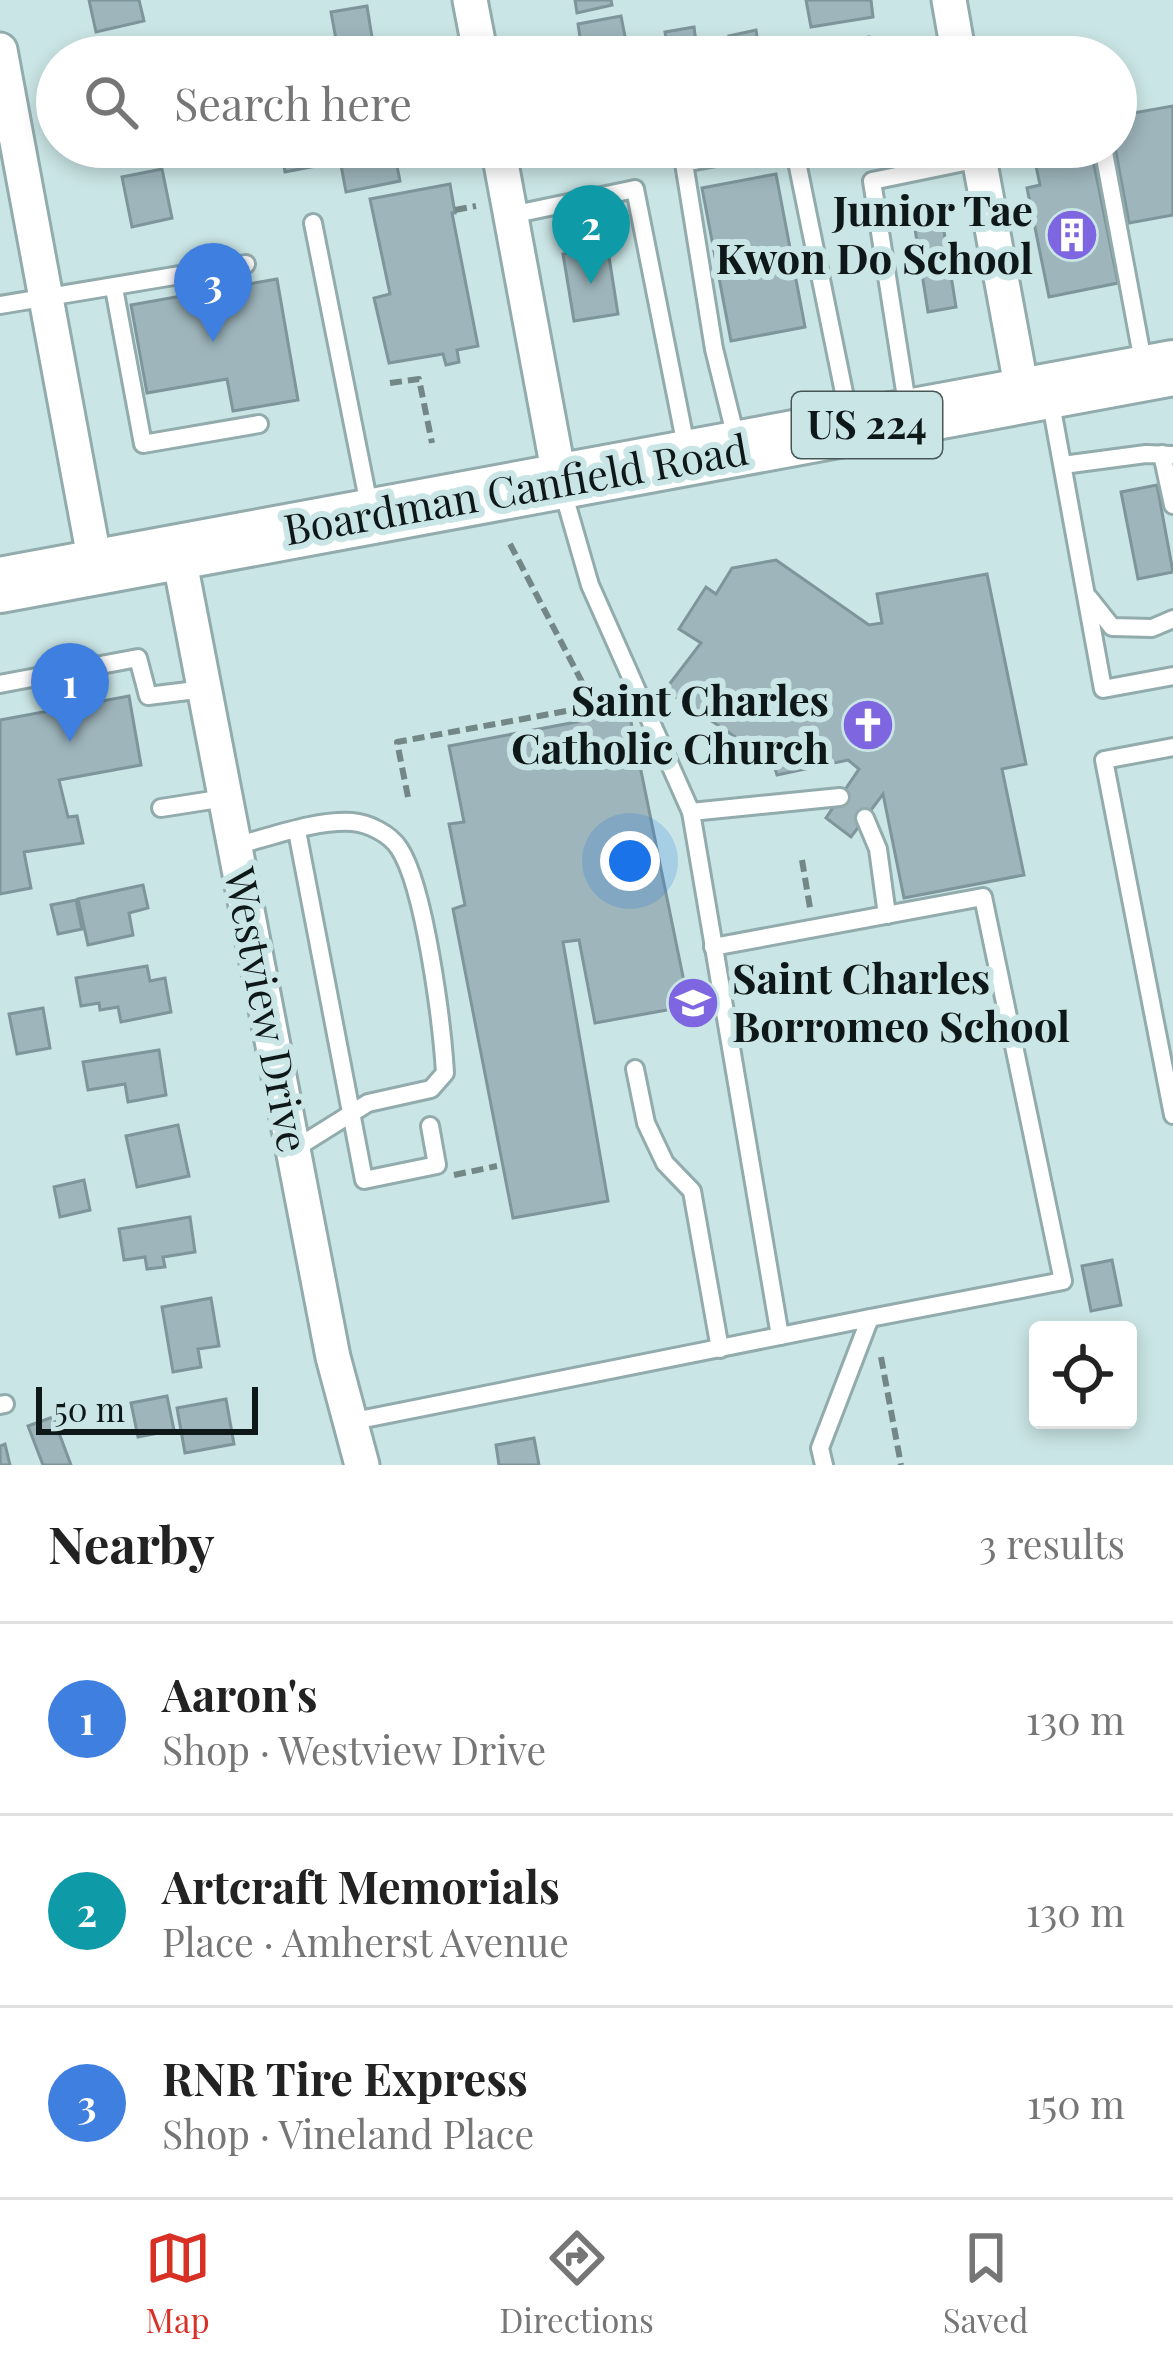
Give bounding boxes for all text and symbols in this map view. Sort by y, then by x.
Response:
search box [36,36,1137,168]
icon: search [78,69,144,135]
text: Search here [174,72,412,132]
place label: Junior Tae Kwon Do School [716,181,1033,285]
pin: 2 [552,185,630,284]
building icon: Junior Tae Kwon Do School [1044,207,1100,263]
pin: 3 [174,243,252,342]
road number: US 224 [792,392,942,458]
street label: Boardman Canfield Road [279,420,752,556]
pin: 1 [31,643,109,742]
place label: Saint Charles Catholic Church [511,671,829,775]
church icon: Saint Charles Catholic Church [840,697,896,753]
your location [600,831,660,891]
street label: Westview Drive [213,862,323,1157]
place label: Saint Charles Borromeo School [732,949,1070,1053]
school or university icon: Saint Charles Borromeo School [665,975,721,1031]
map controls [1029,1321,1137,1429]
button: locate [1029,1321,1137,1429]
scale bar [36,1381,258,1434]
text: 50 m [54,1386,125,1430]
text: Nearby [48,1509,214,1577]
text: 3 results [979,1517,1125,1569]
text: Aaron's [162,1663,317,1723]
text: 1 [80,1693,94,1745]
text: 130 m [1026,1693,1125,1745]
text: Shop · Westview Drive [162,1723,546,1775]
text: Artcraft Memorials [162,1855,560,1915]
text: 2 [77,1885,97,1937]
text: 130 m [1026,1885,1125,1937]
text: Place · Amherst Avenue [162,1915,569,1967]
text: RNR Tire Express [162,2047,528,2107]
text: 3 [77,2077,97,2129]
text: 150 m [1027,2077,1125,2129]
text: Shop · Vineland Place [162,2107,534,2159]
tab: Map [145,2225,211,2341]
tab: Directions [500,2225,654,2341]
tab: Saved [943,2225,1029,2341]

